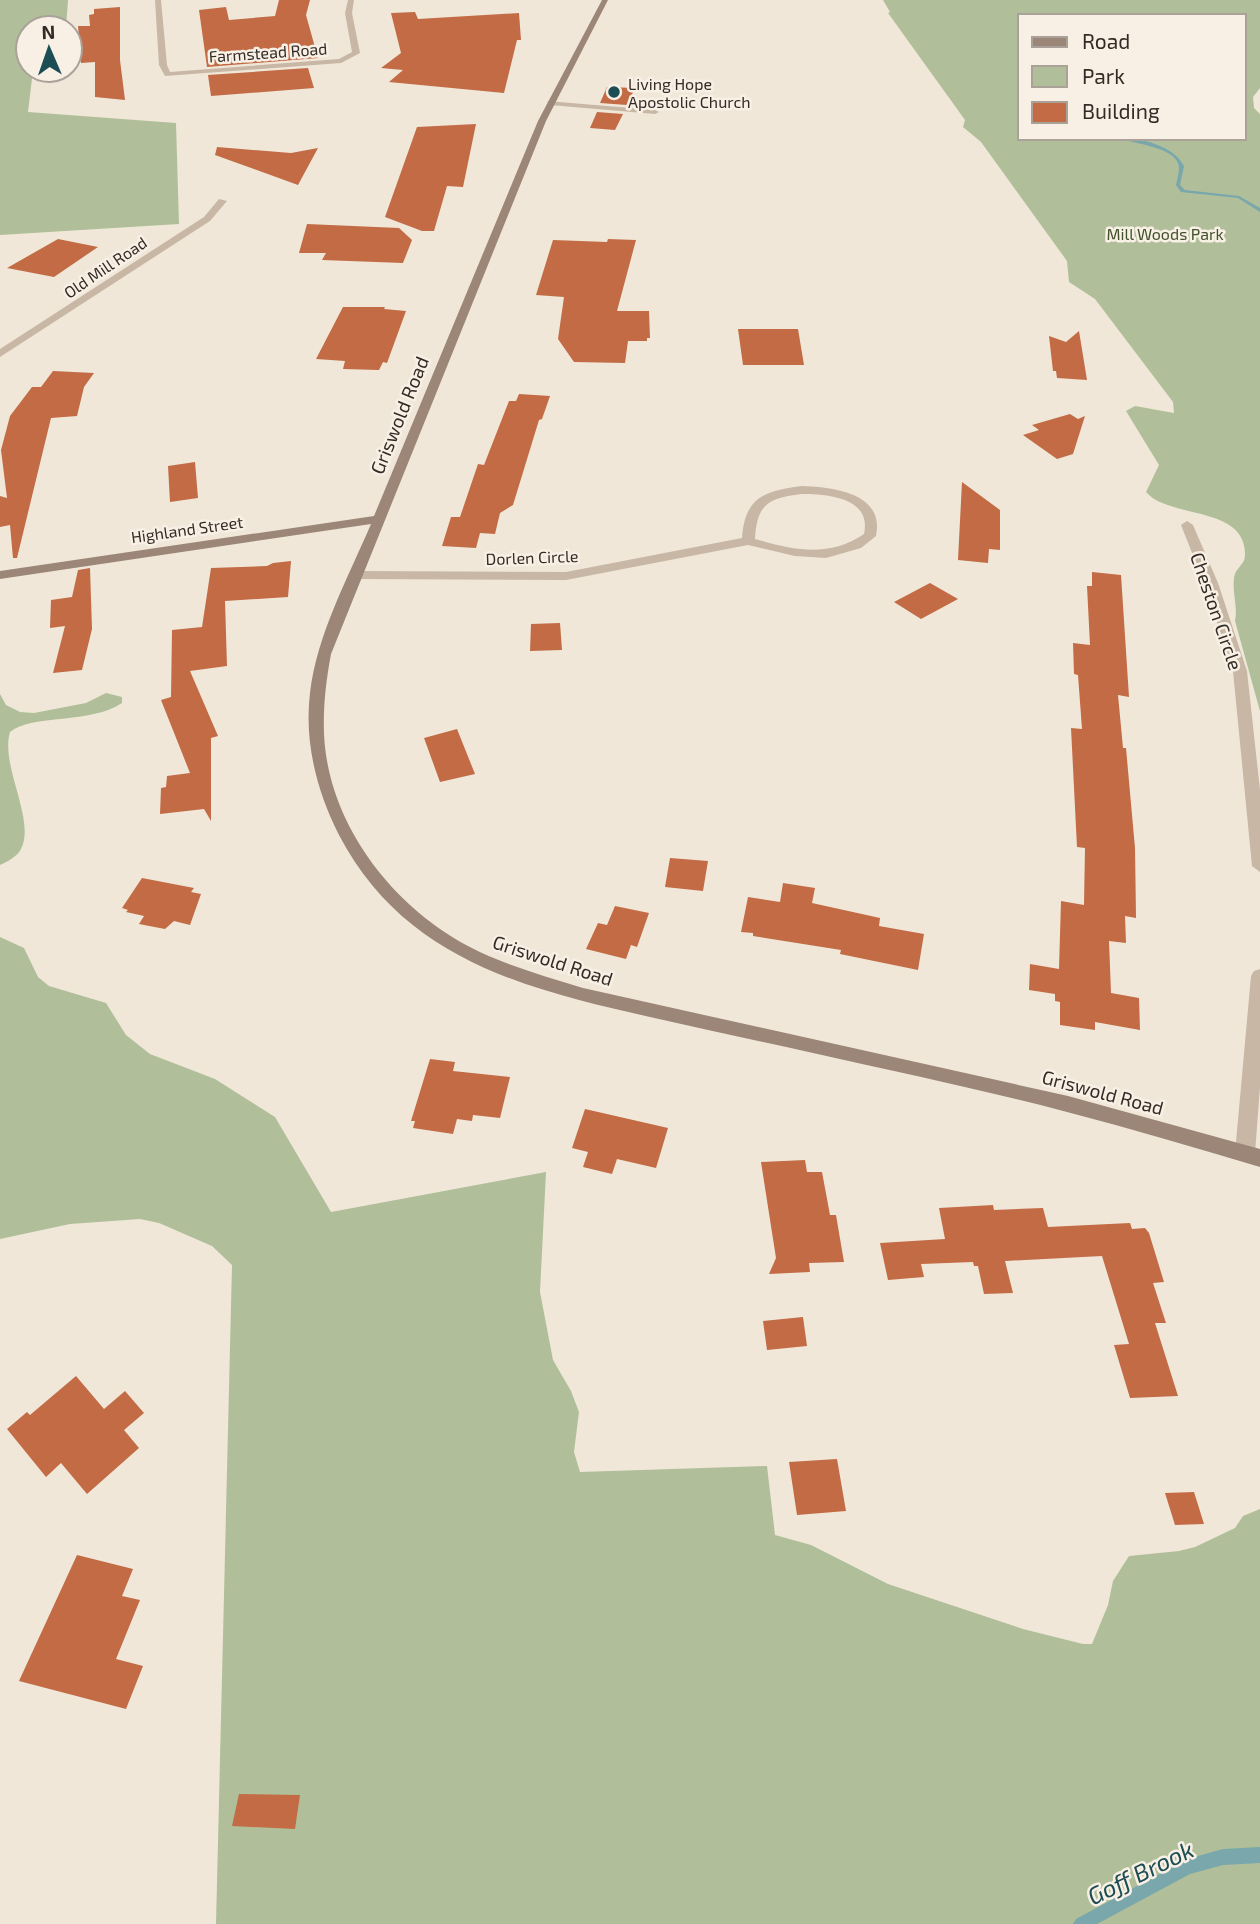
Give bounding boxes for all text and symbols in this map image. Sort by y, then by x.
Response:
north arrow [14,14,84,84]
legend [1018,14,1246,140]
text: N [41,20,56,43]
text: Road [1082,28,1130,53]
street label: Farmstead Road [208,38,328,66]
text: Park [1082,63,1125,88]
place label: Living Hope Apostolic Church [628,74,751,111]
marker: Living Hope Apostolic Church [606,84,622,100]
text: Building [1082,98,1160,123]
park label: Mill Woods Park [1106,224,1224,243]
street label: Old Mill Road [60,232,150,302]
street label: Griswold Road [365,353,433,477]
street label: Highland Street [130,512,244,546]
street label: Dorlen Circle [485,546,579,568]
street label: Cheston Circle [1186,549,1248,673]
street label: Griswold Road [490,930,616,990]
street label: Griswold Road [1040,1065,1166,1119]
water label: Goff Brook [1082,1834,1198,1910]

